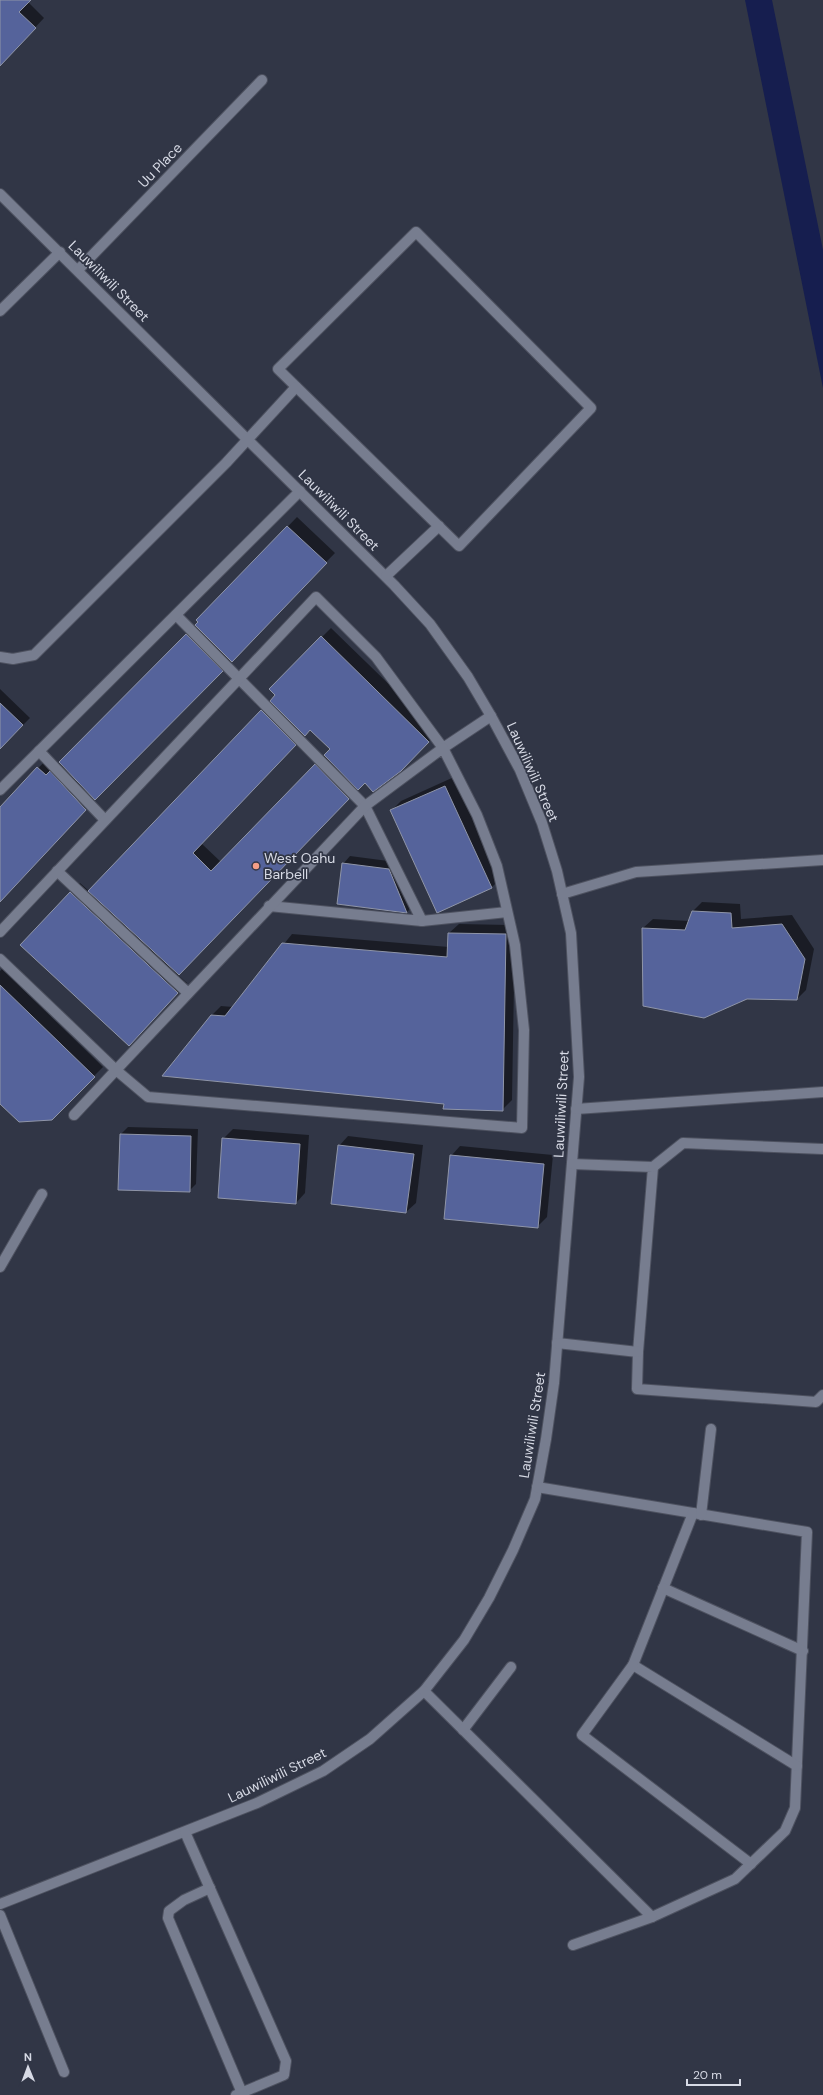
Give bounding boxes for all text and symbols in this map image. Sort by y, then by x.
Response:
street label: Uu Place [134,139,186,191]
street label: Lauwiliwili Street [65,237,153,325]
street label: Lauwiliwili Street [295,466,383,554]
street label: Lauwiliwili Street [503,719,563,825]
place label: West Oahu Barbell [264,849,335,883]
marker: West Oahu Barbell [251,861,261,871]
street label: Lauwiliwili Street [549,1050,573,1158]
street label: Lauwiliwili Street [515,1371,549,1479]
street label: Lauwiliwili Street [225,1743,329,1807]
north arrow [8,2047,48,2087]
text: N [24,2050,32,2064]
scale bar [687,2061,740,2087]
text: 20 m [693,2067,722,2083]

